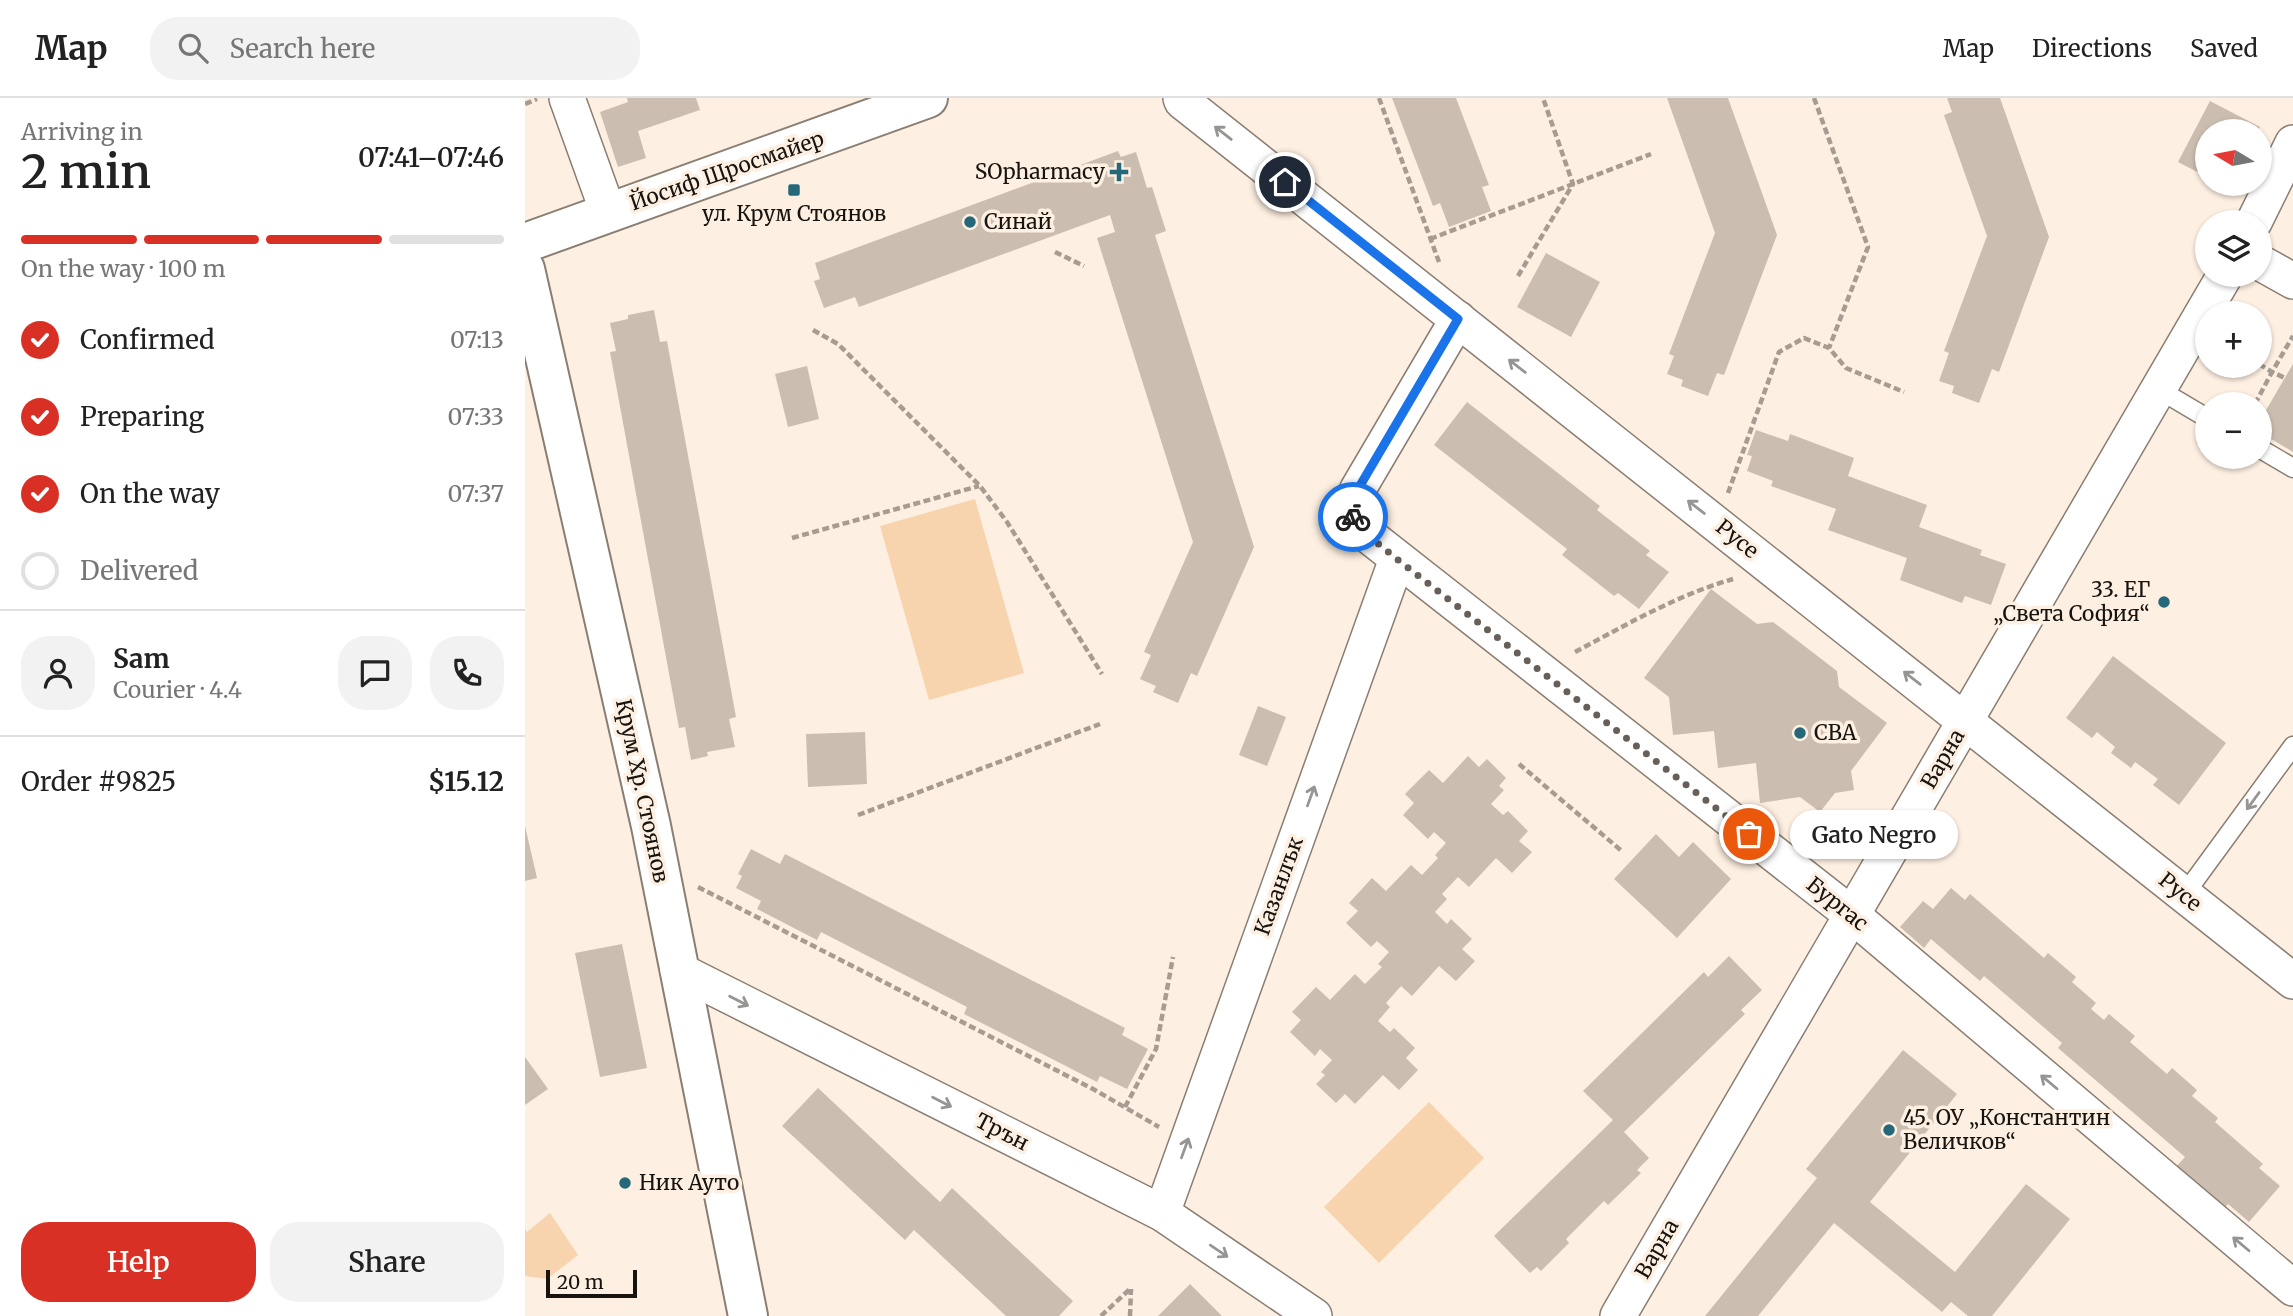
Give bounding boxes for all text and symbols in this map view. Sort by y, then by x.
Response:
search box [150,17,640,80]
text: Map [35,28,108,69]
icon: search [174,29,212,67]
text: Search here [230,32,375,65]
text: Map [1943,33,1994,64]
text: Directions [2032,33,2152,64]
text: Saved [2190,33,2258,64]
text: Arriving in [21,117,143,146]
north arrow [2195,119,2271,196]
map controls [2195,119,2272,469]
street label: Йосиф Щросмайер [626,125,828,216]
one-way arrow [1215,126,1233,141]
text: 07:41–07:46 [358,141,504,174]
text: 2 min [21,143,151,201]
pin [1255,152,1315,212]
place label: SOpharmacy [975,158,1106,185]
icon: home [1266,163,1304,201]
marker: SOpharmacy [1111,164,1127,180]
marker: ул. Крум Стоянов [786,182,802,198]
place label: ул. Крум Стоянов [702,200,886,227]
place label: Синай [984,208,1052,235]
button: layers [2195,210,2272,287]
marker: Синай [962,214,978,230]
text: On the way · 100 m [21,254,226,283]
button: + [2195,301,2272,378]
icon: check [21,321,59,359]
text: Confirmed [80,323,215,356]
text: 07:13 [450,325,504,354]
one-way arrow [1508,358,1527,373]
button: − [2195,392,2272,469]
icon: check [21,398,59,436]
text: Preparing [80,400,204,433]
text: 07:33 [448,402,504,431]
icon: check [21,475,59,513]
text: On the way [80,477,220,510]
text: 07:37 [447,479,504,508]
courier [1318,482,1388,552]
icon: bike [1334,498,1372,536]
one-way arrow [1687,499,1705,514]
street label: Русе [1710,513,1764,564]
text: Delivered [80,554,199,587]
place label: 33. ЕГ „Света София“ [1993,576,2150,627]
marker: 33. ЕГ „Света София“ [2156,594,2172,610]
button: person [21,636,95,710]
button: chat [338,636,412,710]
button: phone [430,636,504,710]
text: Sam [113,642,170,675]
one-way arrow [1904,671,1922,686]
text: Courier · 4.4 [113,675,242,704]
street label: Крум Хр. Стоянов [610,697,675,885]
place label: CBA [1814,719,1857,746]
street label: Варна [1915,724,1970,793]
marker: CBA [1792,725,1808,741]
text: Order #9825 [21,765,176,798]
text: $15.12 [428,765,504,798]
one-way arrow [1306,785,1318,807]
one-way arrow [2246,791,2260,810]
pin [1719,804,1779,864]
callout: Gato Negro [1791,810,1959,858]
icon: bag [1730,815,1768,853]
text: Gato Negro [1812,820,1936,849]
street label: Казанлък [1248,833,1309,939]
street label: Русе [2153,866,2207,917]
street label: Бургас [1801,871,1874,937]
one-way arrow [728,994,749,1008]
one-way arrow [2040,1074,2058,1089]
one-way arrow [931,1096,952,1110]
place label: 45. ОУ „Константин Величков“ [1903,1104,2110,1155]
street label: Трън [971,1107,1033,1156]
marker: 45. ОУ „Константин Величков“ [1881,1122,1897,1138]
one-way arrow [1180,1138,1192,1160]
place label: Ник Ауто [639,1169,739,1196]
marker: Ник Ауто [617,1175,633,1191]
street label: Варна [1629,1214,1684,1283]
button: Help [21,1222,256,1302]
button: Share [270,1222,504,1302]
one-way arrow [2232,1236,2250,1252]
one-way arrow [1208,1244,1228,1258]
scale bar [546,1267,637,1299]
text: 20 m [557,1270,604,1294]

